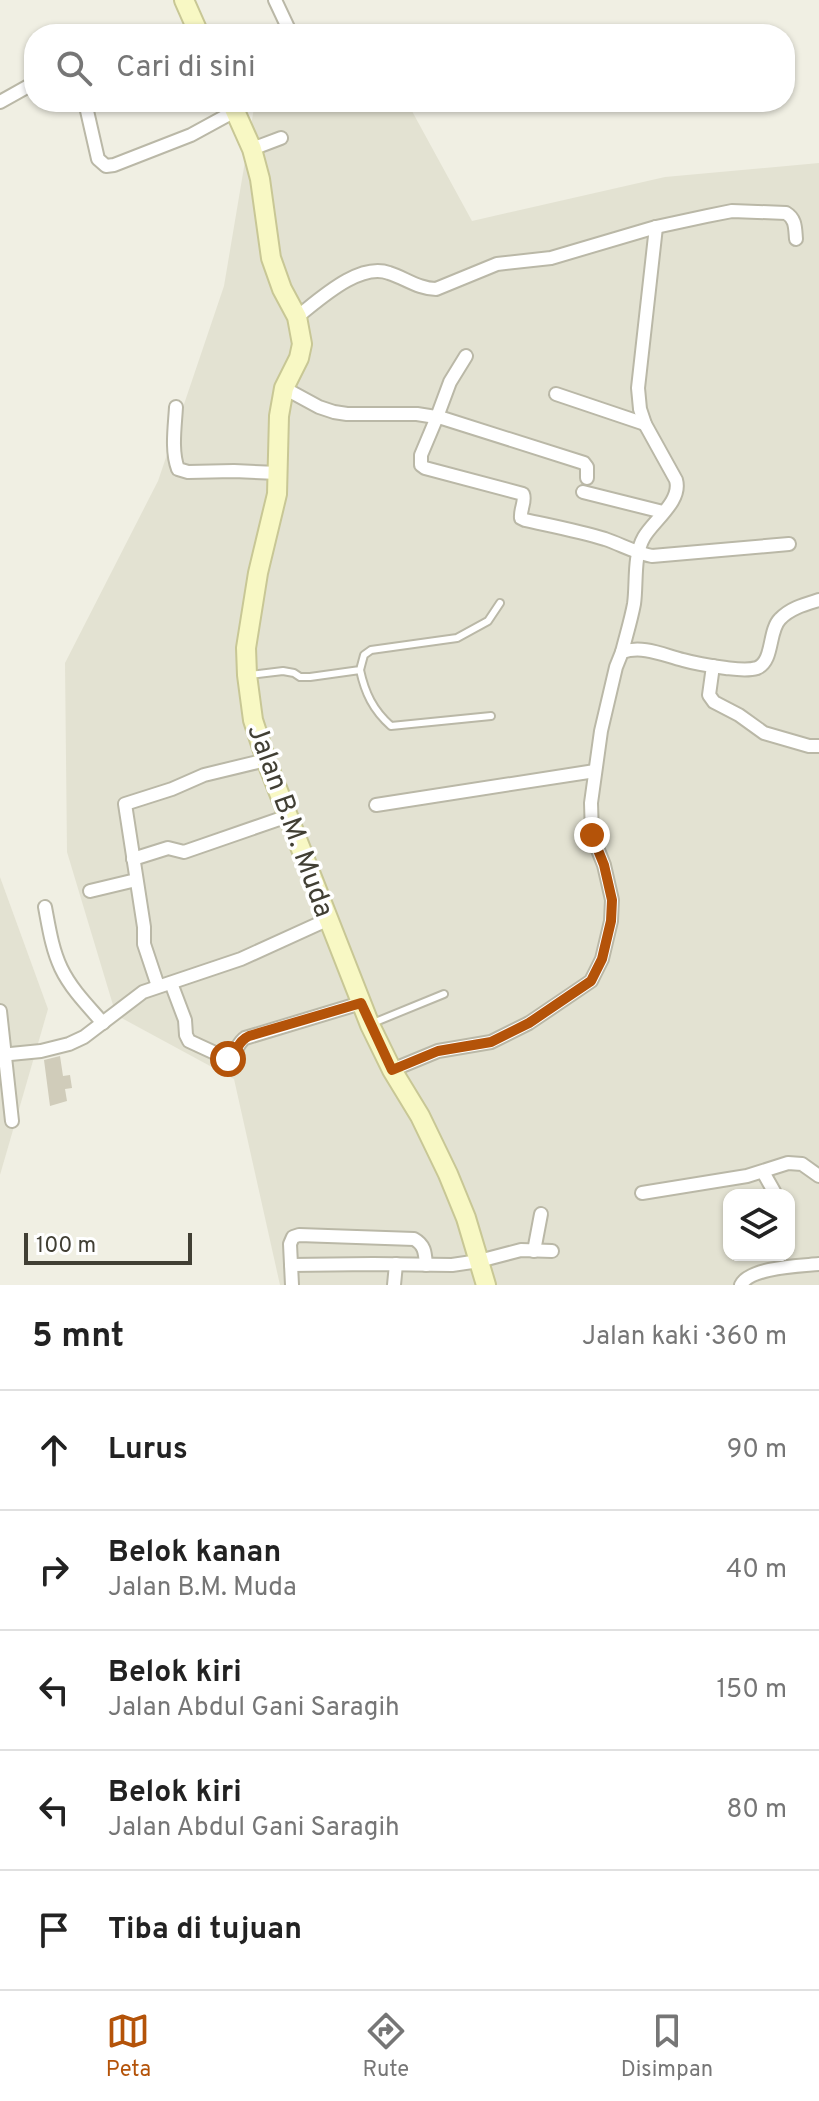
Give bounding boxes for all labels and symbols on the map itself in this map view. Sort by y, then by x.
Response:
street label: Jalan B.M. Muda [238,719,341,923]
route end [574,817,610,853]
route start [210,1041,246,1077]
scale bar [24,1229,192,1265]

